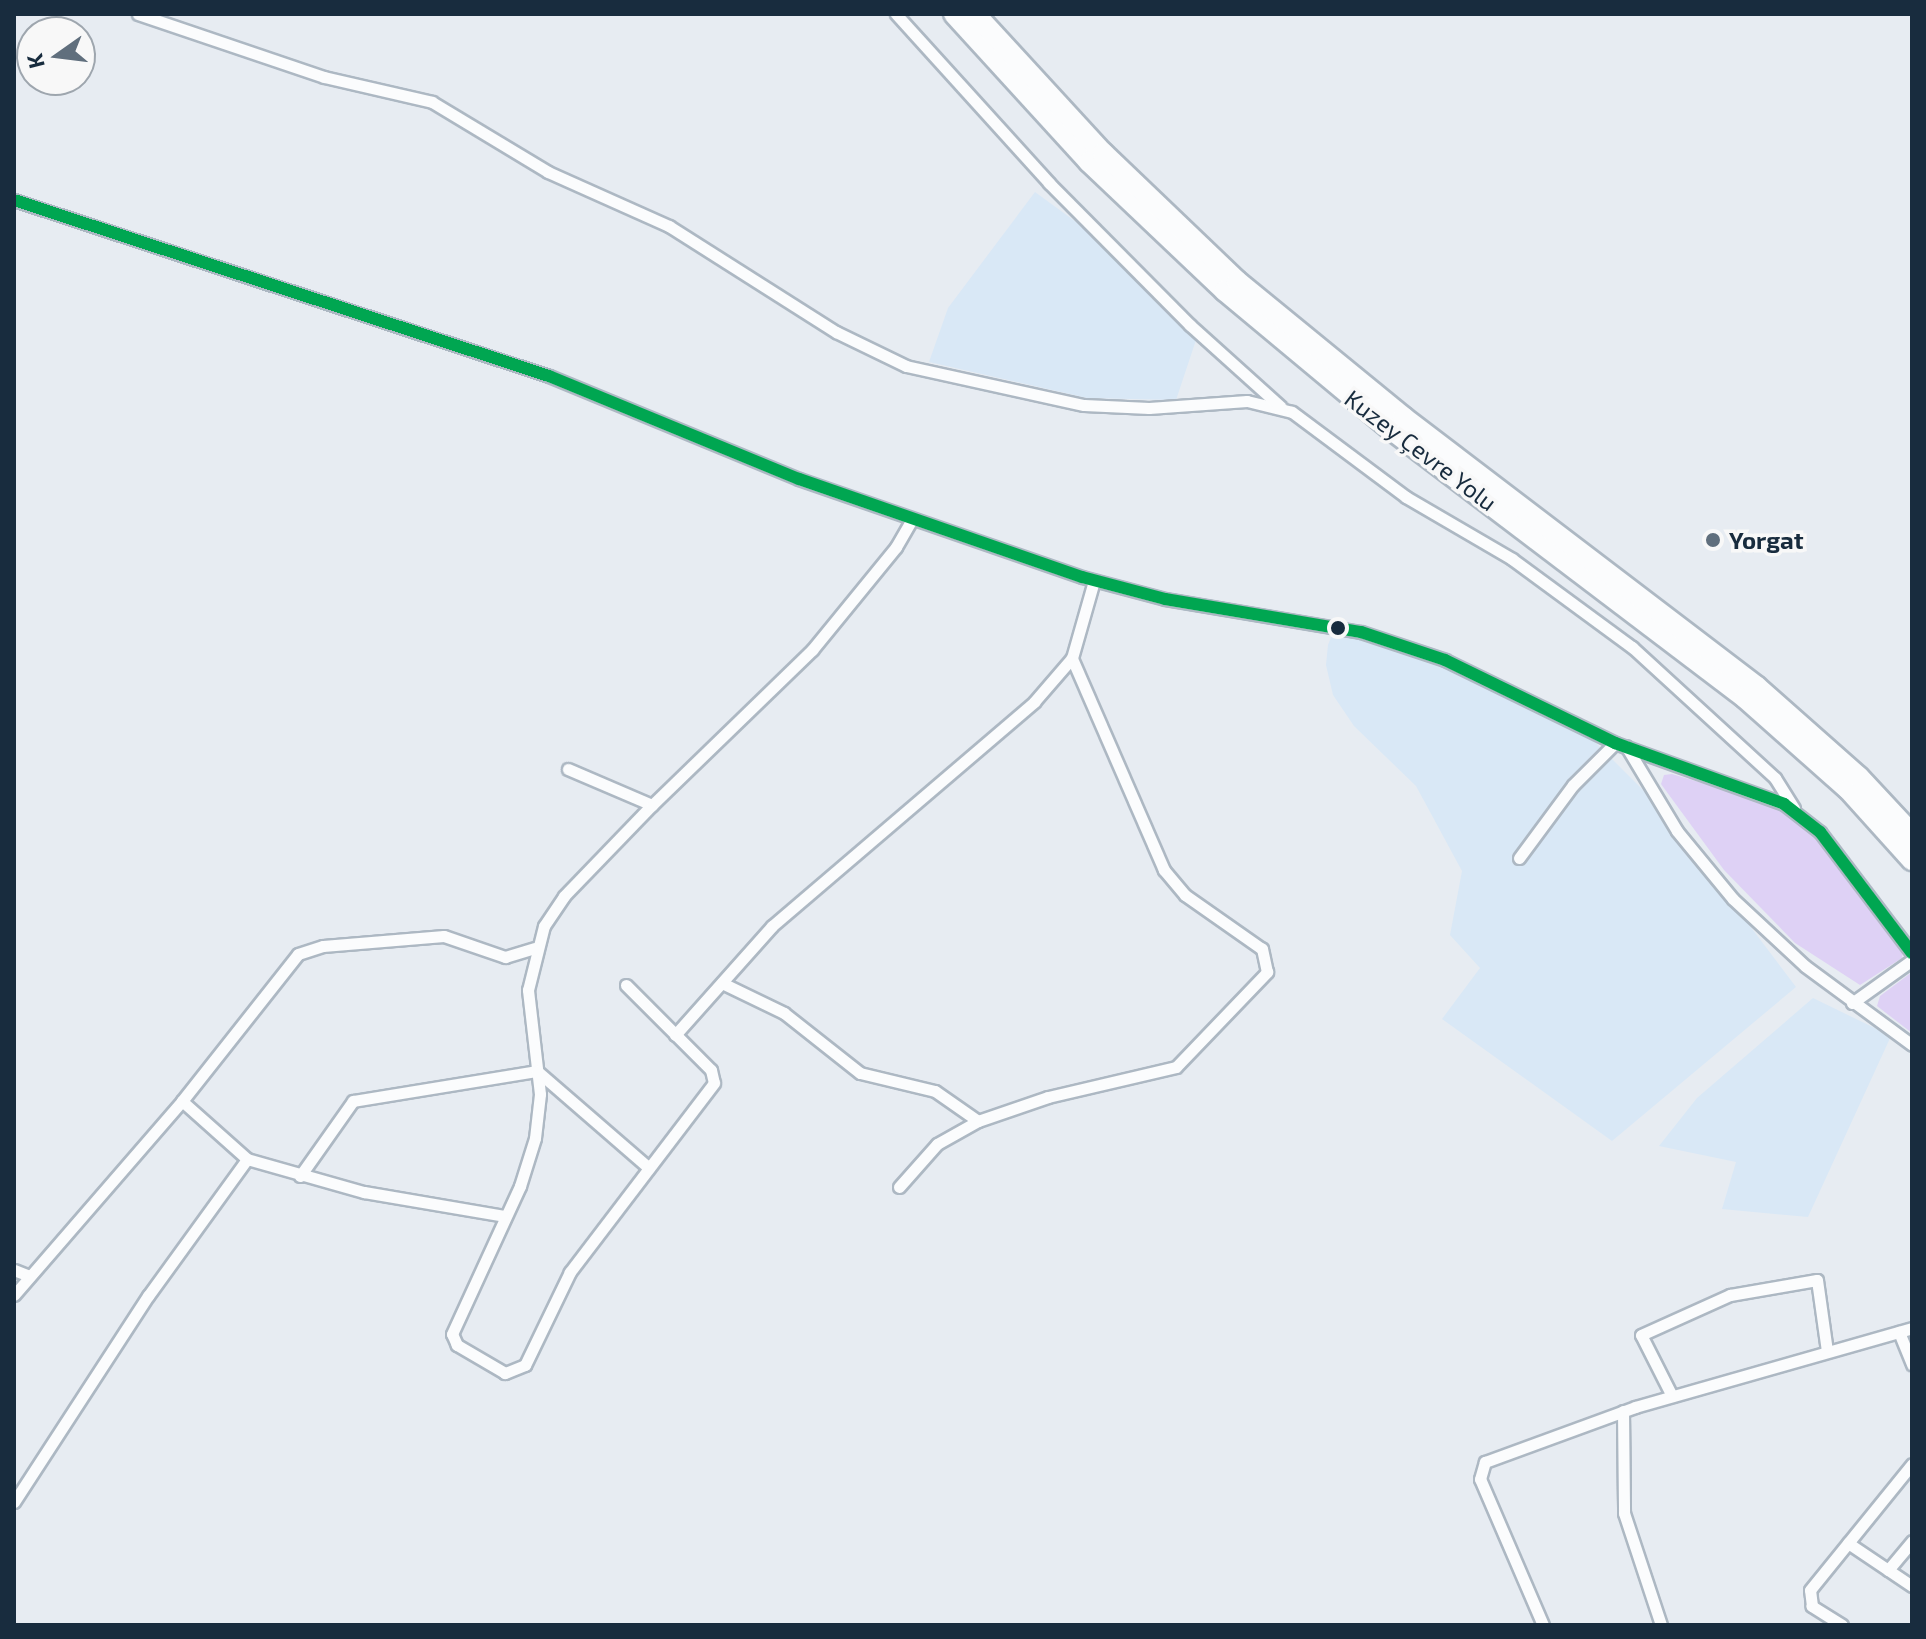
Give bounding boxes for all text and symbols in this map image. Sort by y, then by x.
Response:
north arrow [16,16,96,96]
text: K [20,51,49,71]
street label: Kuzey Çevre Yolu [1339,383,1503,517]
place label: Yorgat [1729,526,1804,554]
marker: Yorgat [1704,531,1722,549]
unlabelled marker [1330,620,1346,636]

